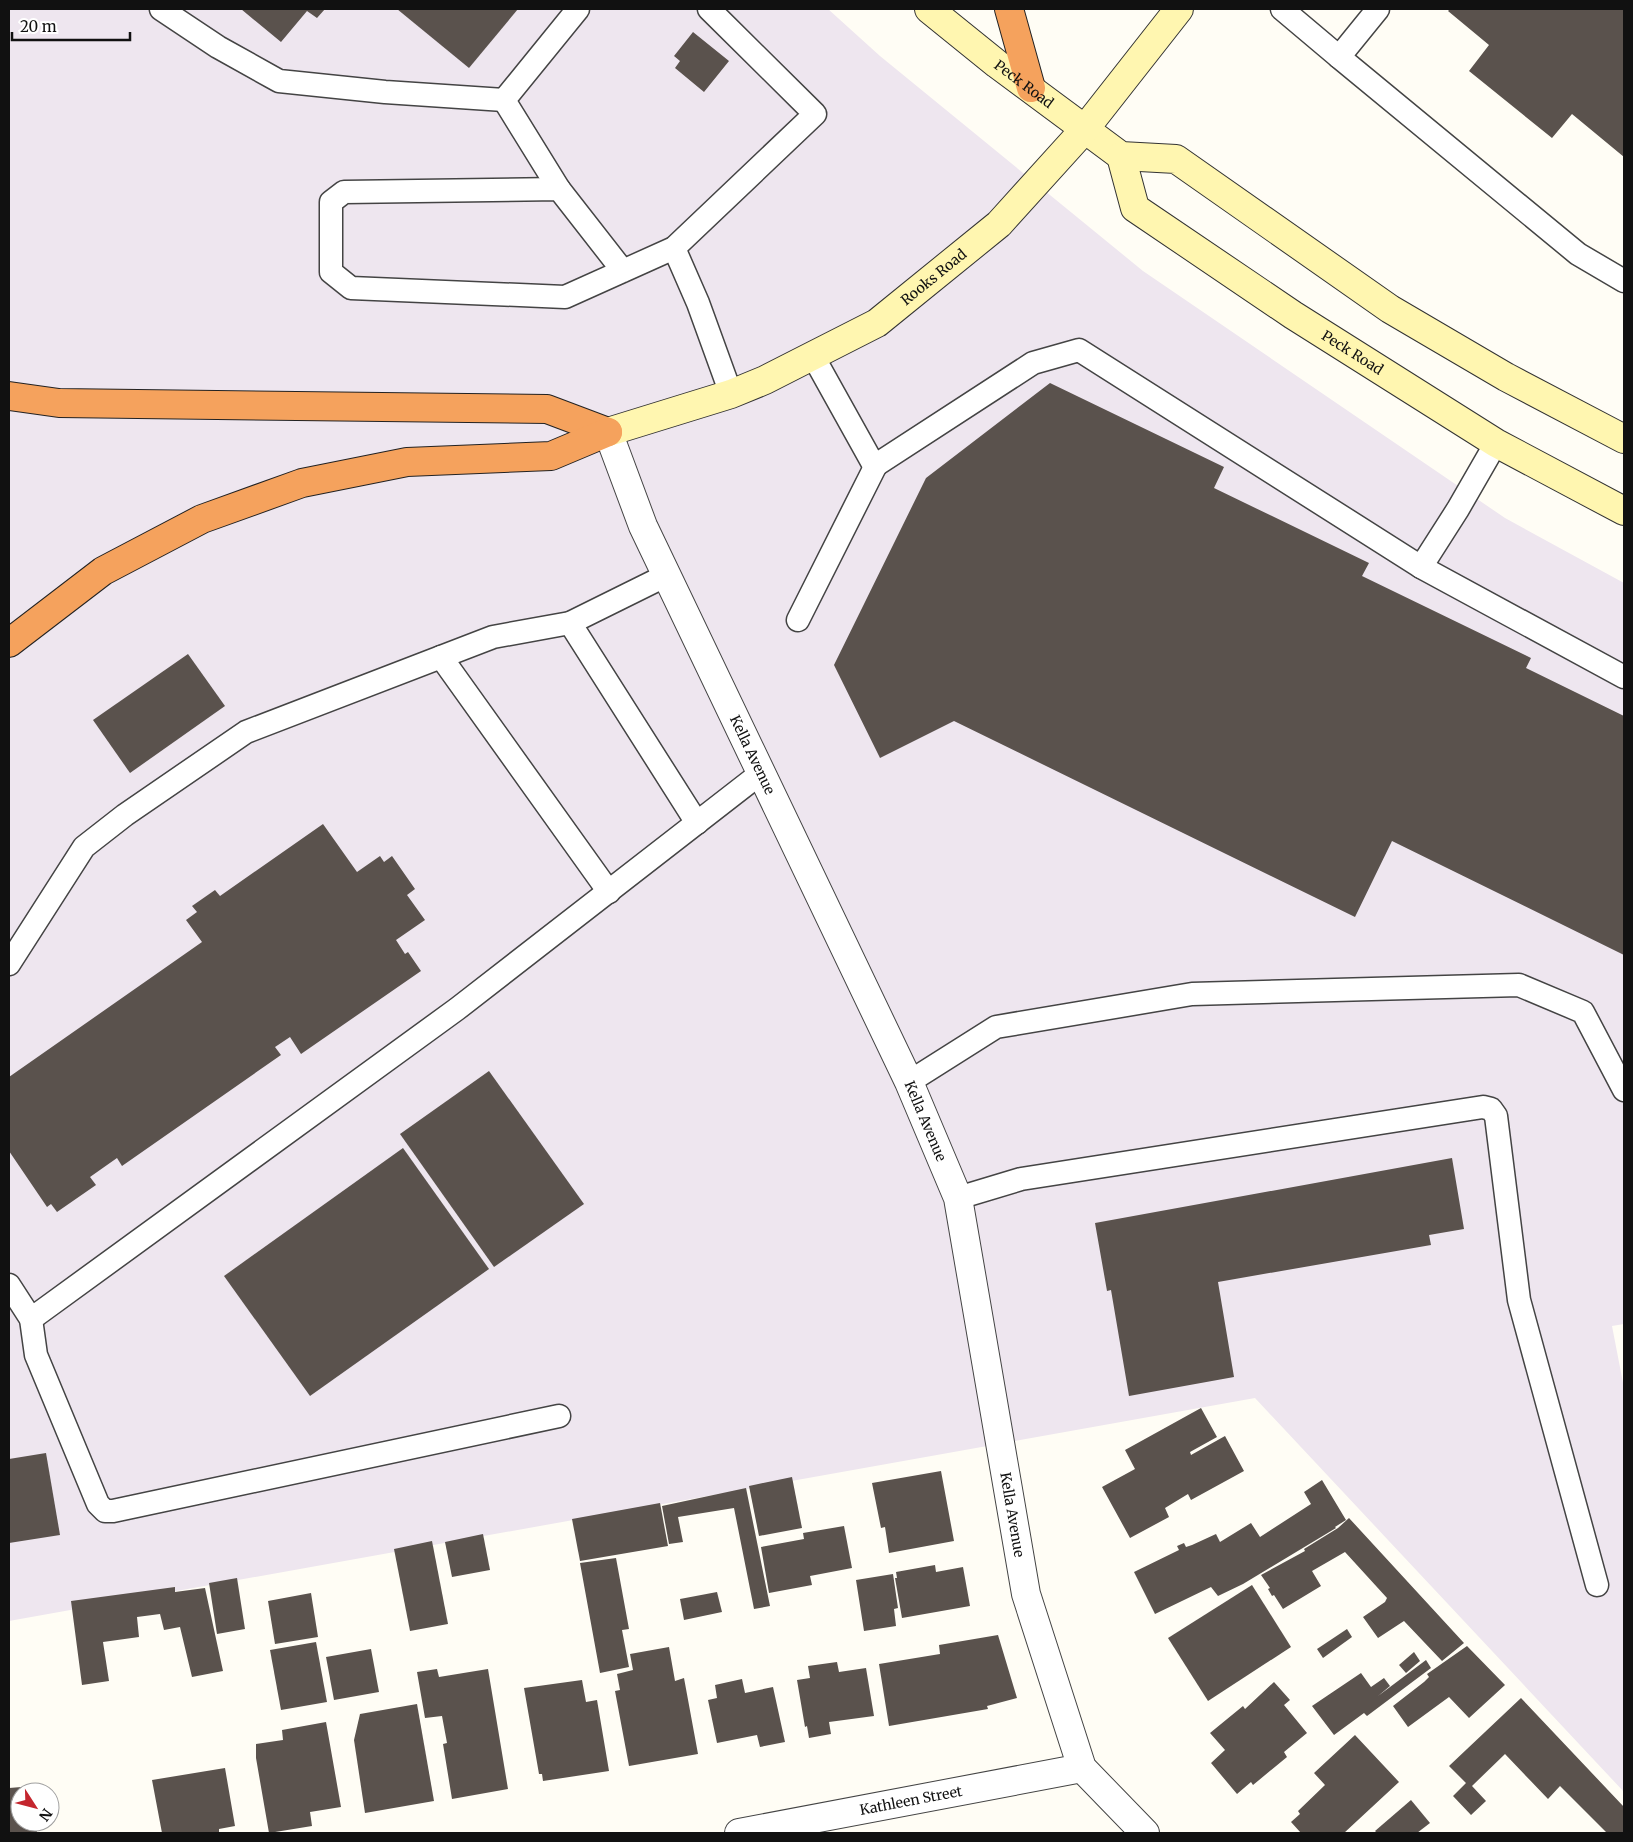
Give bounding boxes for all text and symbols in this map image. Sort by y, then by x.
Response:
scale bar [12,10,130,42]
text: 20 m [20,17,57,36]
street label: Peck Road [991,56,1058,112]
street label: Rooks Road [897,245,970,309]
street label: Peck Road [1318,326,1387,379]
street label: Kella Avenue [726,712,779,797]
street label: Kella Avenue [900,1078,950,1164]
street label: Kella Avenue [996,1471,1029,1559]
north arrow [10,1782,60,1832]
street label: Kathleen Street [858,1782,964,1819]
text: N [35,1805,56,1824]

